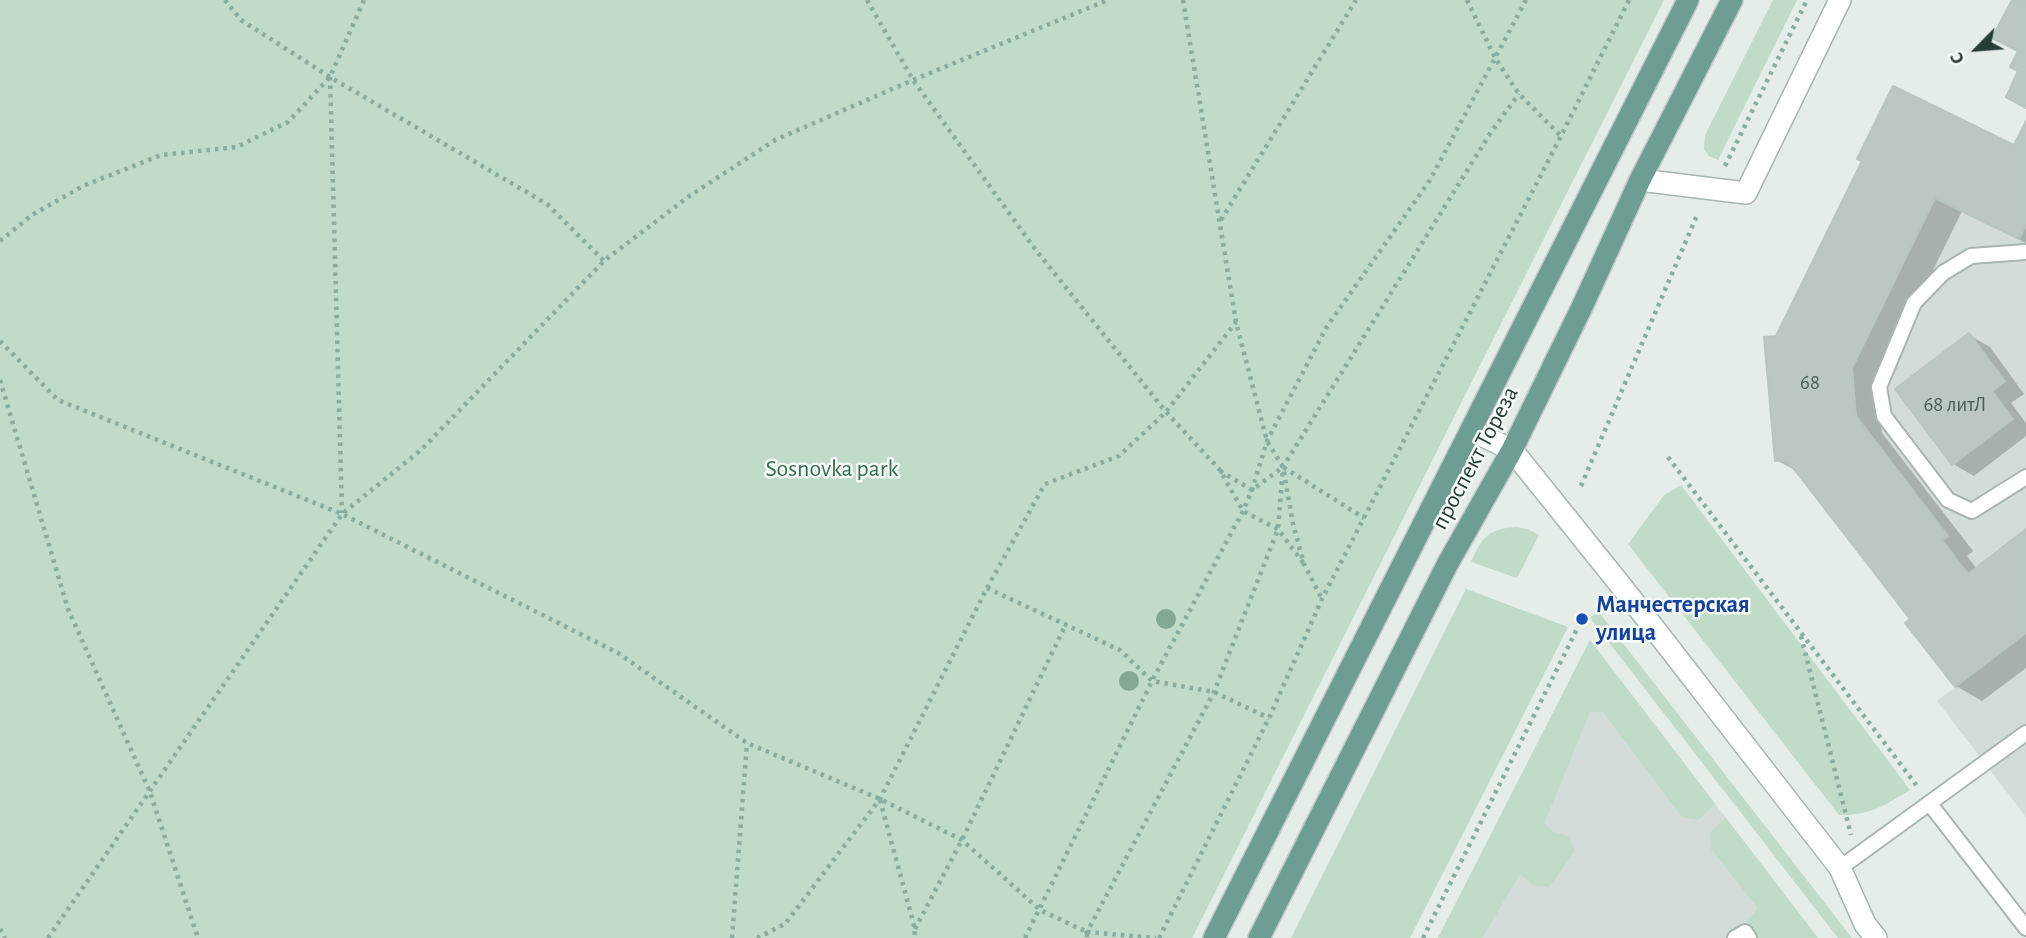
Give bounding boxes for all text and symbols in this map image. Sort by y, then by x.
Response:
north arrow [1942,14,2012,84]
text: С [1947,49,1968,67]
house number: 68 [1800,370,1820,396]
street label: проспект Тореза [1425,381,1525,535]
house number: 68 литЛ [1923,392,1987,418]
park label: Sosnovka park [766,455,898,483]
place label: Манчестерская улица [1596,591,1750,647]
marker: Манчестерская улица [1574,611,1590,627]

